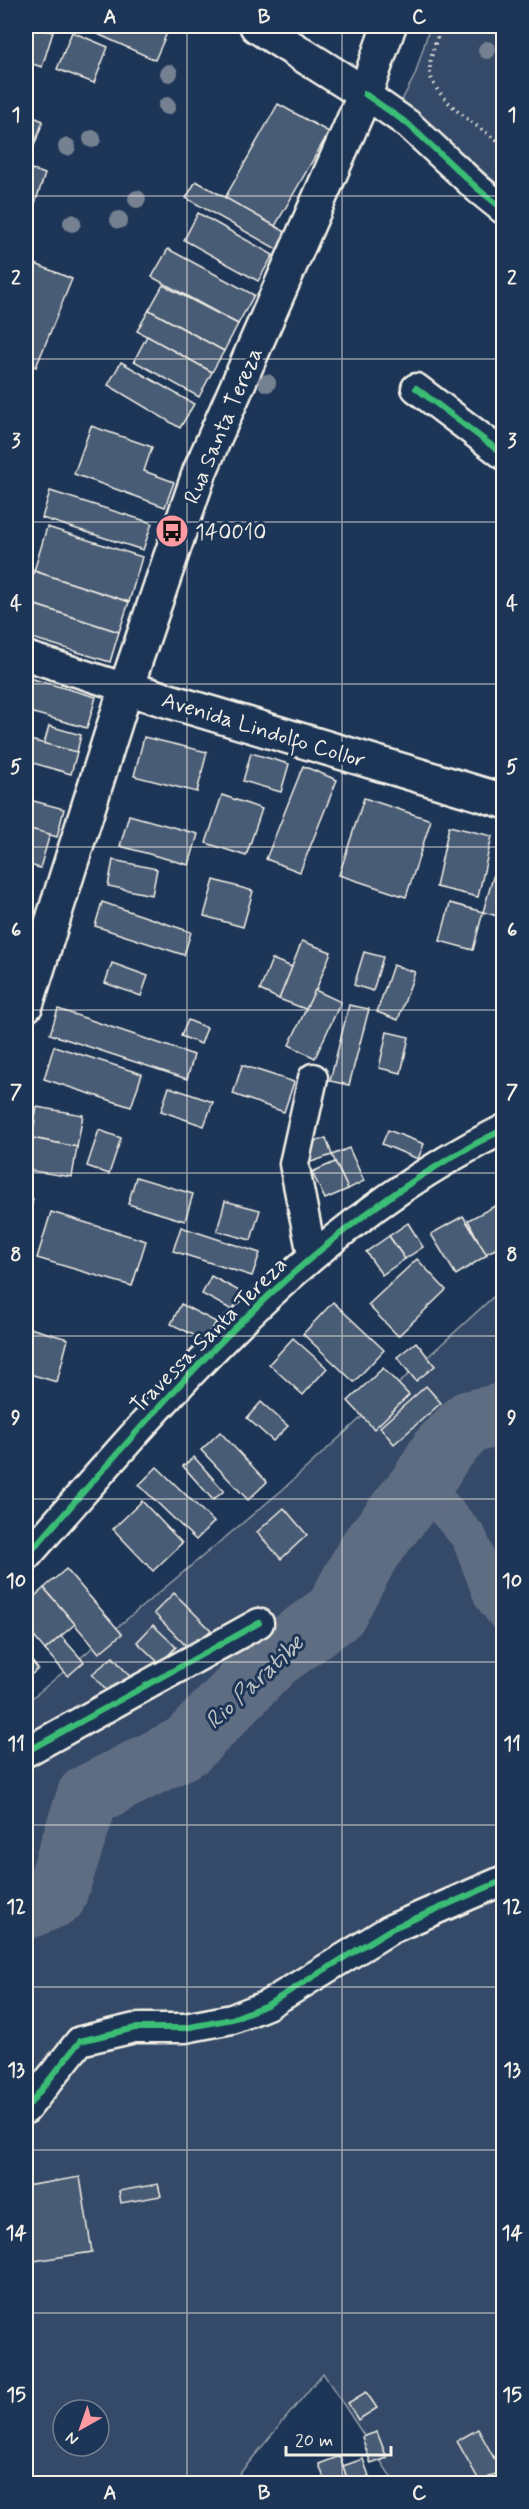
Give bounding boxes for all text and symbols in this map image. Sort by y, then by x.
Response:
text: A [103,4,117,31]
text: B [258,4,271,31]
text: C [412,4,427,31]
text: 1 [12,102,20,129]
text: 1 [508,102,516,129]
text: 2 [11,265,21,292]
text: 2 [507,265,517,292]
street label: Rua Santa Tereza [178,343,269,508]
text: 3 [11,428,21,455]
text: 3 [507,428,517,455]
bus stop icon: 140010 [154,513,190,549]
place label: 140010 [195,519,266,547]
text: 4 [10,591,22,618]
text: 4 [506,591,518,618]
street label: Avenida Lindolfo Collor [158,687,369,777]
text: 5 [10,754,22,781]
text: 5 [506,754,518,781]
text: 6 [11,917,21,944]
text: 6 [507,917,517,944]
text: 7 [10,1079,22,1106]
text: 7 [506,1079,518,1106]
text: 8 [10,1242,22,1269]
text: 8 [506,1242,518,1269]
street label: Travessa Santa Tereza [125,1251,294,1420]
text: 9 [11,1405,21,1432]
text: 9 [507,1405,517,1432]
text: 10 [6,1568,26,1595]
text: 10 [502,1568,522,1595]
water label: Rio Paratibe [199,1628,312,1737]
text: 11 [7,1731,25,1758]
text: 11 [503,1731,521,1758]
text: 12 [6,1894,26,1921]
text: 12 [502,1894,522,1921]
text: 13 [7,2057,25,2084]
text: 13 [503,2057,521,2084]
text: 14 [5,2220,27,2247]
text: 14 [501,2220,523,2247]
text: 15 [6,2382,26,2409]
text: 15 [502,2382,522,2409]
north arrow [51,2398,111,2458]
scale bar [286,2419,391,2457]
text: N [61,2427,83,2450]
text: 20 m [295,2429,333,2453]
text: A [103,2480,117,2507]
text: B [258,2480,271,2507]
text: C [412,2480,427,2507]

